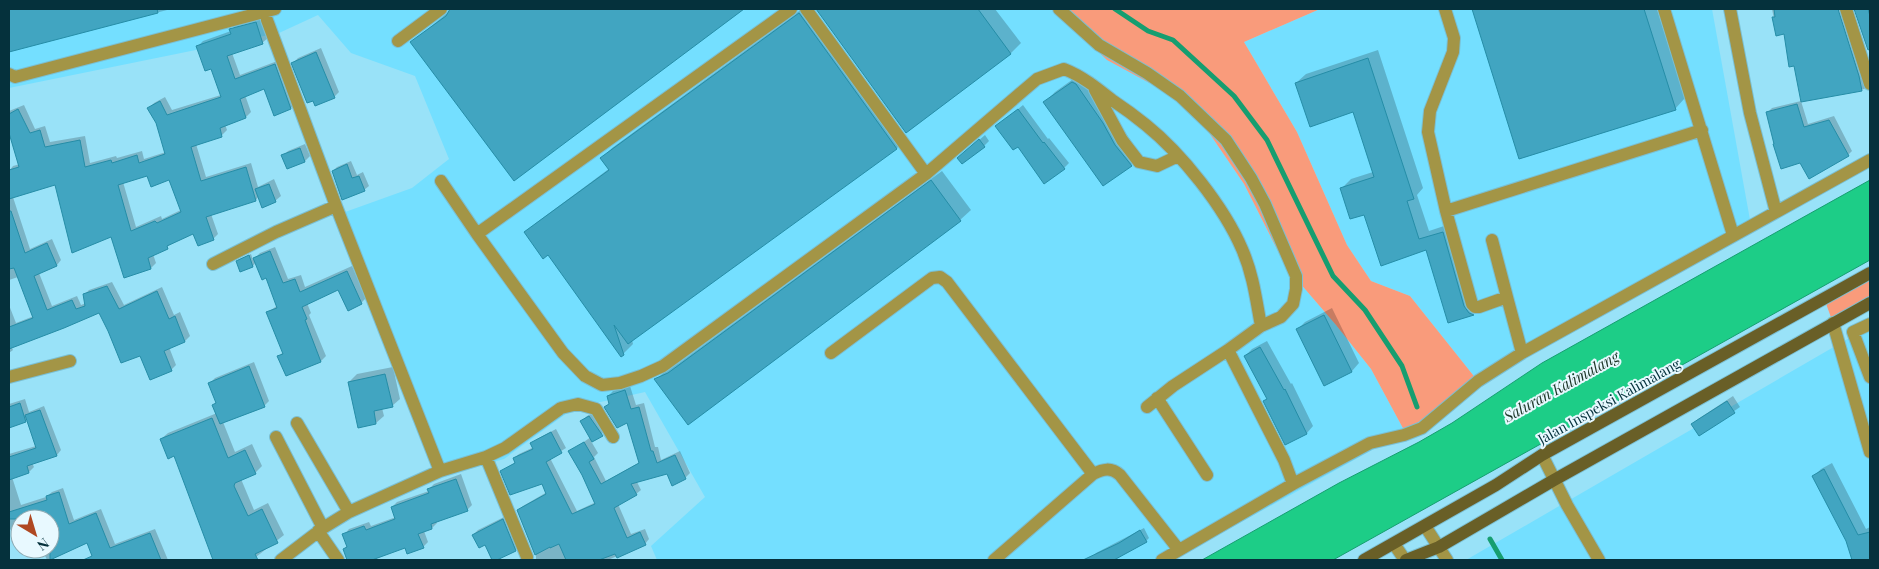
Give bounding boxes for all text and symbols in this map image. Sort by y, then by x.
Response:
water label: Saluran Kalimalang [1499,345,1623,427]
street label: Jalan Inspeksi Kalimalang [1533,354,1684,449]
north arrow [10,509,60,559]
text: N [33,534,53,555]

